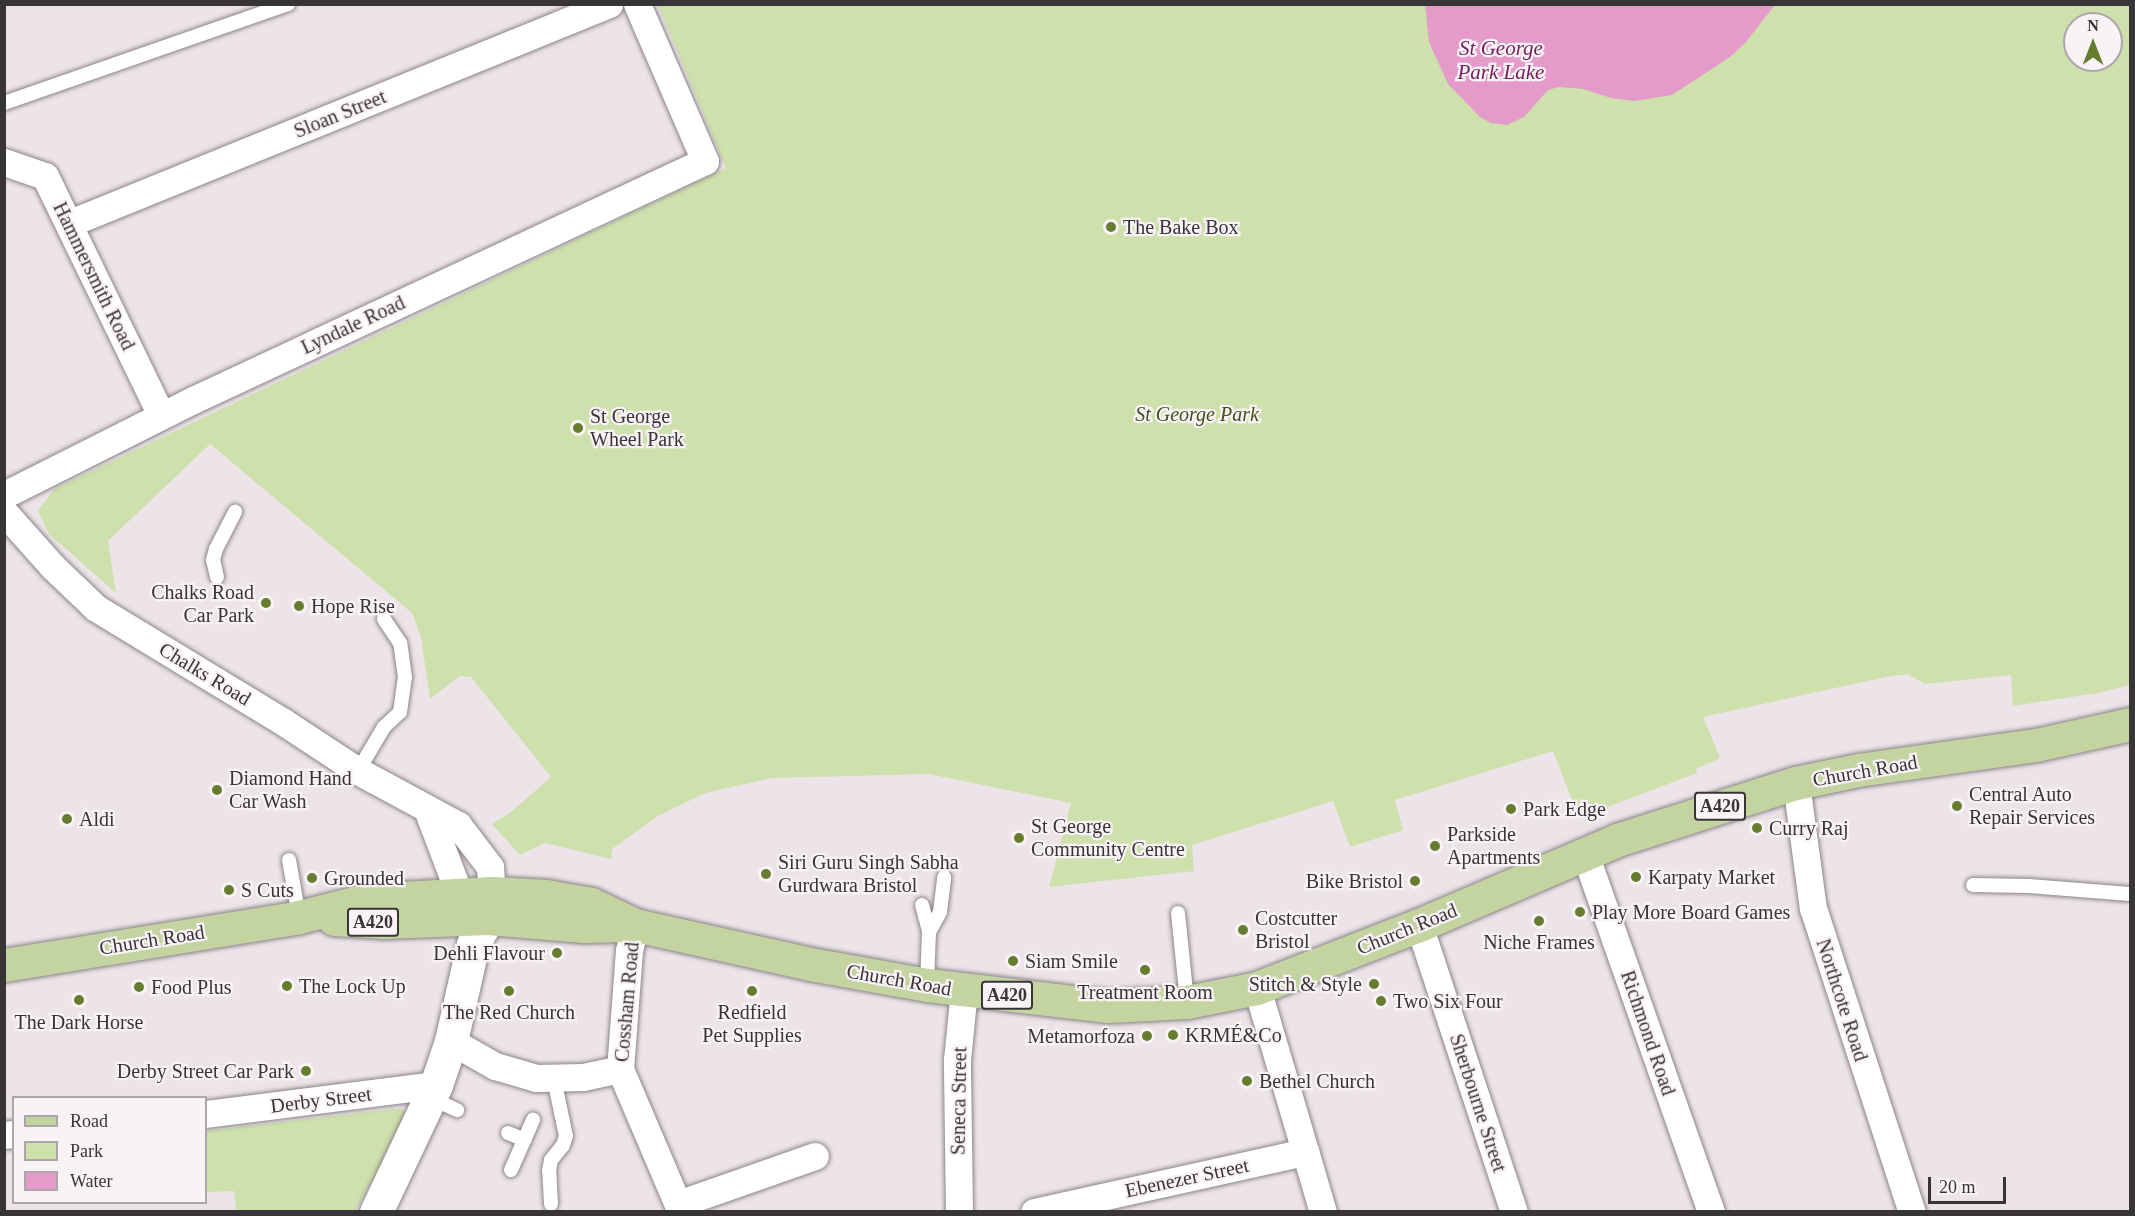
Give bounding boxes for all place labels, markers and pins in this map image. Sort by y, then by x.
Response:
place label: The Bake Box [1123,215,1239,239]
marker: The Bake Box [1104,220,1118,234]
place label: St George Wheel Park [590,404,684,451]
marker: St George Wheel Park [571,421,585,435]
place label: Chalks Road Car Park [151,580,254,627]
place label: Hope Rise [311,594,395,618]
marker: Chalks Road Car Park [259,596,273,610]
marker: Hope Rise [292,599,306,613]
place label: Diamond Hand Car Wash [229,766,352,813]
marker: Diamond Hand Car Wash [210,783,224,797]
place label: Central Auto Repair Services [1969,783,2095,830]
place label: Park Edge [1523,797,1606,821]
marker: Central Auto Repair Services [1950,799,1964,813]
marker: Park Edge [1504,802,1518,816]
place label: Aldi [79,807,115,831]
marker: Aldi [60,812,74,826]
place label: St George Community Centre [1031,814,1185,861]
place label: Curry Raj [1769,816,1848,840]
marker: Curry Raj [1750,821,1764,835]
place label: Parkside Apartments [1447,822,1540,869]
marker: St George Community Centre [1012,831,1026,845]
marker: Parkside Apartments [1428,839,1442,853]
place label: Siri Guru Singh Sabha Gurdwara Bristol [778,850,959,897]
place label: Karpaty Market [1648,865,1775,889]
place label: Grounded [324,866,404,890]
marker: Siri Guru Singh Sabha Gurdwara Bristol [759,867,773,881]
place label: Bike Bristol [1306,869,1403,893]
marker: Karpaty Market [1629,870,1643,884]
marker: Grounded [305,871,319,885]
marker: Bike Bristol [1408,874,1422,888]
place label: S Cuts [241,878,294,902]
marker: S Cuts [222,883,236,897]
place label: Play More Board Games [1592,900,1790,924]
marker: Play More Board Games [1573,905,1587,919]
place label: Costcutter Bristol [1255,906,1337,953]
marker: Niche Frames [1532,914,1546,928]
marker: Costcutter Bristol [1236,923,1250,937]
place label: Niche Frames [1483,930,1595,954]
place label: Dehli Flavour [433,941,545,965]
marker: Dehli Flavour [550,946,564,960]
place label: Siam Smile [1025,949,1118,973]
marker: Siam Smile [1006,954,1020,968]
marker: Treatment Room [1138,963,1152,977]
place label: Stitch & Style [1249,972,1362,996]
place label: The Lock Up [299,974,406,998]
place label: Food Plus [151,975,232,999]
marker: Stitch & Style [1367,977,1381,991]
marker: The Lock Up [280,979,294,993]
marker: Food Plus [132,980,146,994]
place label: Treatment Room [1077,980,1213,1004]
marker: The Red Church [502,984,516,998]
marker: Redfield Pet Supplies [745,984,759,998]
place label: Two Six Four [1393,989,1503,1013]
marker: The Dark Horse [72,993,86,1007]
marker: Two Six Four [1374,994,1388,1008]
place label: The Red Church [443,1000,575,1024]
place label: Redfield Pet Supplies [702,1000,802,1047]
place label: The Dark Horse [15,1010,143,1034]
place label: KRMÉ&Co [1185,1023,1282,1047]
place label: Metamorfoza [1027,1024,1135,1048]
marker: KRMÉ&Co [1166,1028,1180,1042]
marker: Metamorfoza [1140,1029,1154,1043]
place label: Derby Street Car Park [117,1059,294,1083]
marker: Derby Street Car Park [299,1064,313,1078]
place label: Bethel Church [1259,1069,1375,1093]
marker: Bethel Church [1240,1074,1254,1088]

